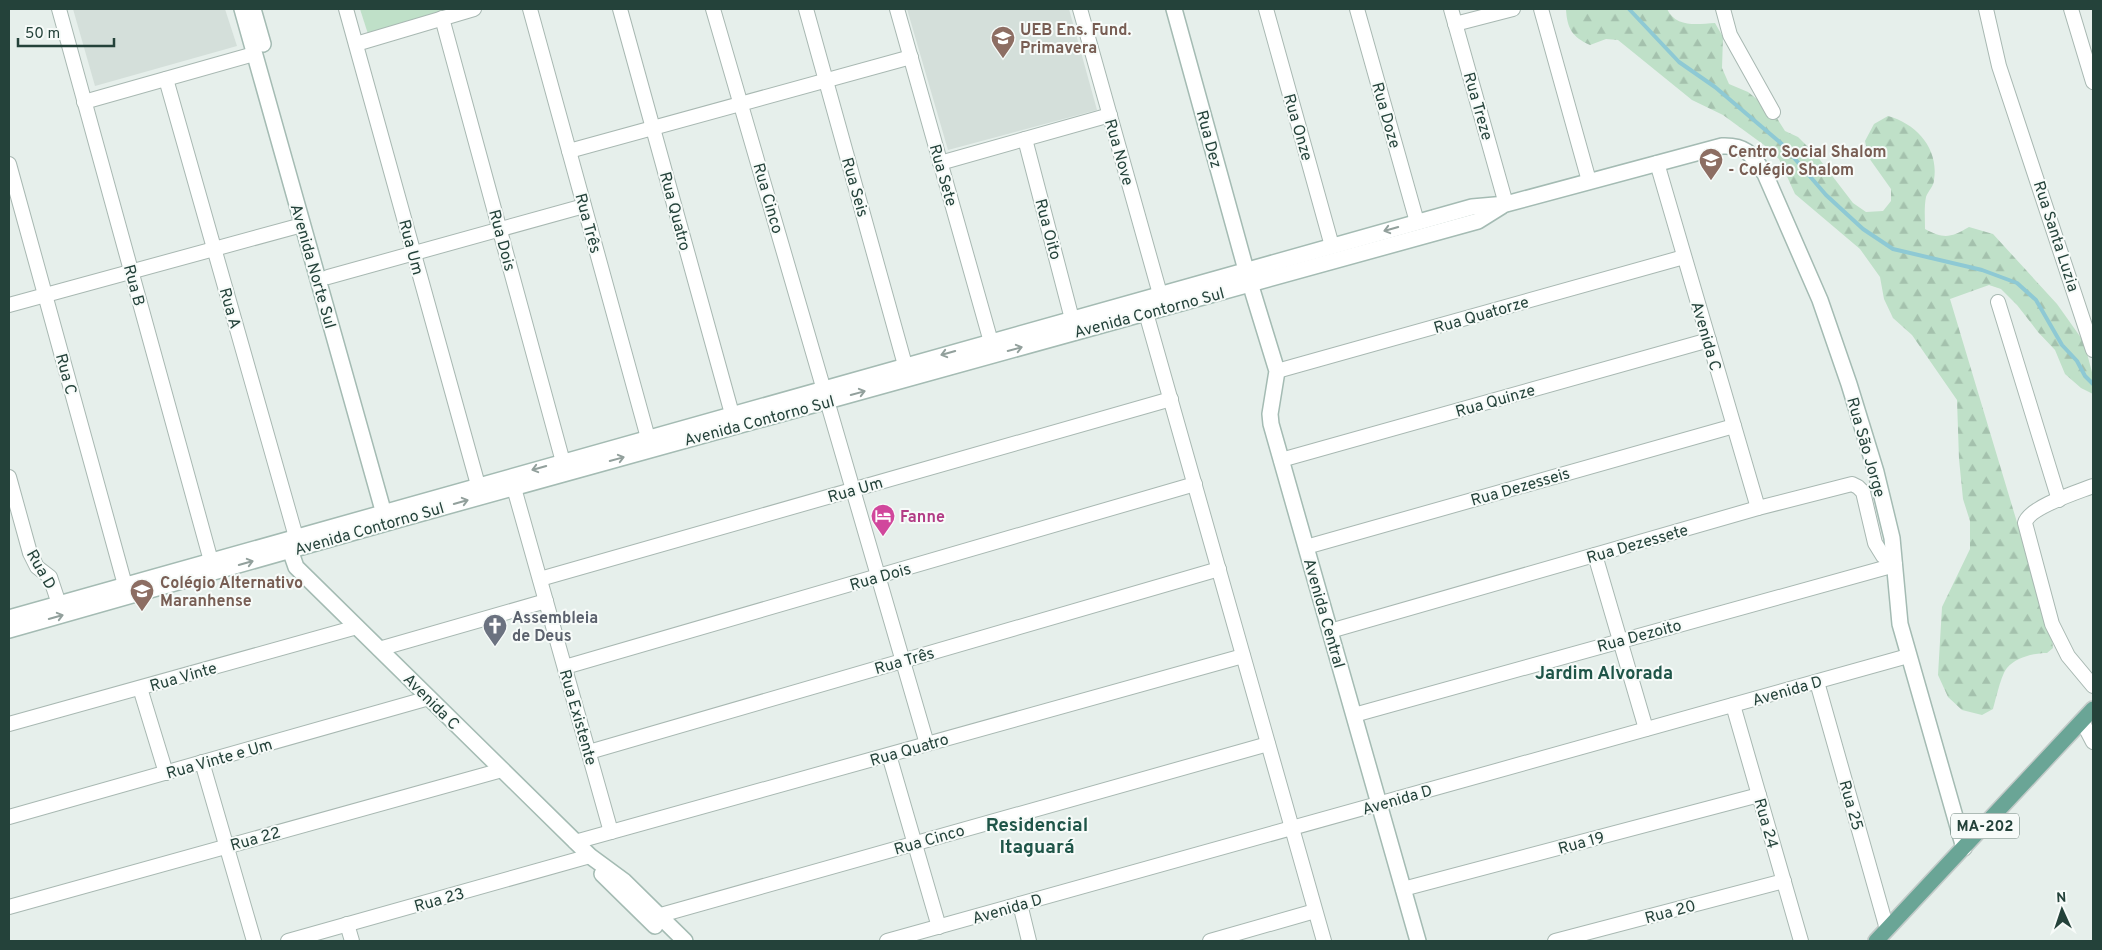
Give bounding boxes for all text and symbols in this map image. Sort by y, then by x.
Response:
scale bar [18,15,114,47]
place label: UEB Ens. Fund. Primavera [1020,21,1132,59]
text: 50 m [25,25,60,44]
school or university icon: UEB Ens. Fund. Primavera [990,25,1016,59]
street label: Rua Treze [1458,70,1496,143]
street label: Rua Doze [1366,80,1404,151]
street label: Rua Onze [1278,92,1316,163]
street label: Rua Dez [1191,108,1225,171]
street label: Rua Nove [1099,117,1137,188]
street label: Rua Sete [924,142,961,209]
place label: Centro Social Shalom - Colégio Shalom [1728,143,1887,181]
school or university icon: Centro Social Shalom - Colégio Shalom [1698,147,1724,181]
street label: Rua Seis [836,155,872,220]
street label: Rua Cinco [747,161,787,236]
street label: Rua Quatro [654,170,694,253]
street label: Rua Santa Luzia [2028,179,2082,295]
street label: Rua Três [569,191,605,256]
street label: Rua Oito [1029,197,1065,262]
street label: Avenida Norte Sul [285,202,339,331]
street label: Rua Dois [483,208,519,274]
street label: Rua Um [393,218,427,277]
one-way arrow [1384,225,1400,235]
street label: Rua B [118,263,148,308]
street label: Avenida Contorno Sul [1072,284,1227,344]
street label: Rua A [214,286,245,332]
street label: Rua Quatorze [1432,293,1531,339]
street label: Avenida C [1686,299,1725,374]
one-way arrow [1006,344,1022,354]
one-way arrow [941,349,957,359]
street label: Rua C [50,352,80,397]
street label: Rua Quinze [1453,381,1538,423]
one-way arrow [850,387,866,397]
street label: Avenida Contorno Sul [682,392,837,452]
street label: Rua São Jorge [1841,395,1889,500]
one-way arrow [609,454,625,463]
one-way arrow [532,464,548,474]
street label: Rua Dezesseis [1469,464,1572,512]
street label: Rua Um [826,474,885,508]
one-way arrow [452,497,468,507]
street label: Avenida Contorno Sul [292,499,447,561]
hotel icon: Fanne [870,503,896,537]
place label: Fanne [900,508,945,528]
street label: Rua Dezessete [1584,521,1691,569]
street label: Rua D [21,547,60,593]
street label: Avenida Central [1298,556,1348,671]
one-way arrow [237,557,253,567]
street label: Rua Dois [848,560,914,596]
place label: Colégio Alternativo Maranhense [160,574,303,612]
school or university icon: Colégio Alternativo Maranhense [129,578,155,612]
place label: Assembleia de Deus [512,609,598,647]
one-way arrow [47,611,63,621]
church icon: Assembleia de Deus [482,613,508,647]
street label: Rua Dezoito [1595,616,1684,658]
street label: Rua Três [872,644,937,680]
street label: Rua Vinte [148,659,219,697]
district label: Jardim Alvorada [1535,663,1673,686]
street label: Rua Existente [554,667,600,768]
street label: Avenida C [398,670,463,735]
street label: Avenida D [1750,672,1825,711]
street label: Rua Quatro [868,730,951,772]
street label: Rua Vinte e Um [164,735,275,785]
street label: Rua 25 [1833,778,1867,833]
street label: Avenida D [1360,781,1435,820]
street label: Rua 24 [1748,796,1782,851]
district label: Residencial Itaguará [986,814,1088,860]
road number: MA-202 [1951,814,2019,838]
street label: Rua Cinco [892,821,967,861]
street label: Rua 22 [228,823,283,857]
street label: Rua 19 [1556,828,1607,860]
street label: Rua 23 [412,884,467,918]
north arrow [2037,885,2087,935]
street label: Avenida D [970,890,1045,929]
text: N [2056,890,2067,907]
street label: Rua 20 [1643,897,1698,929]

